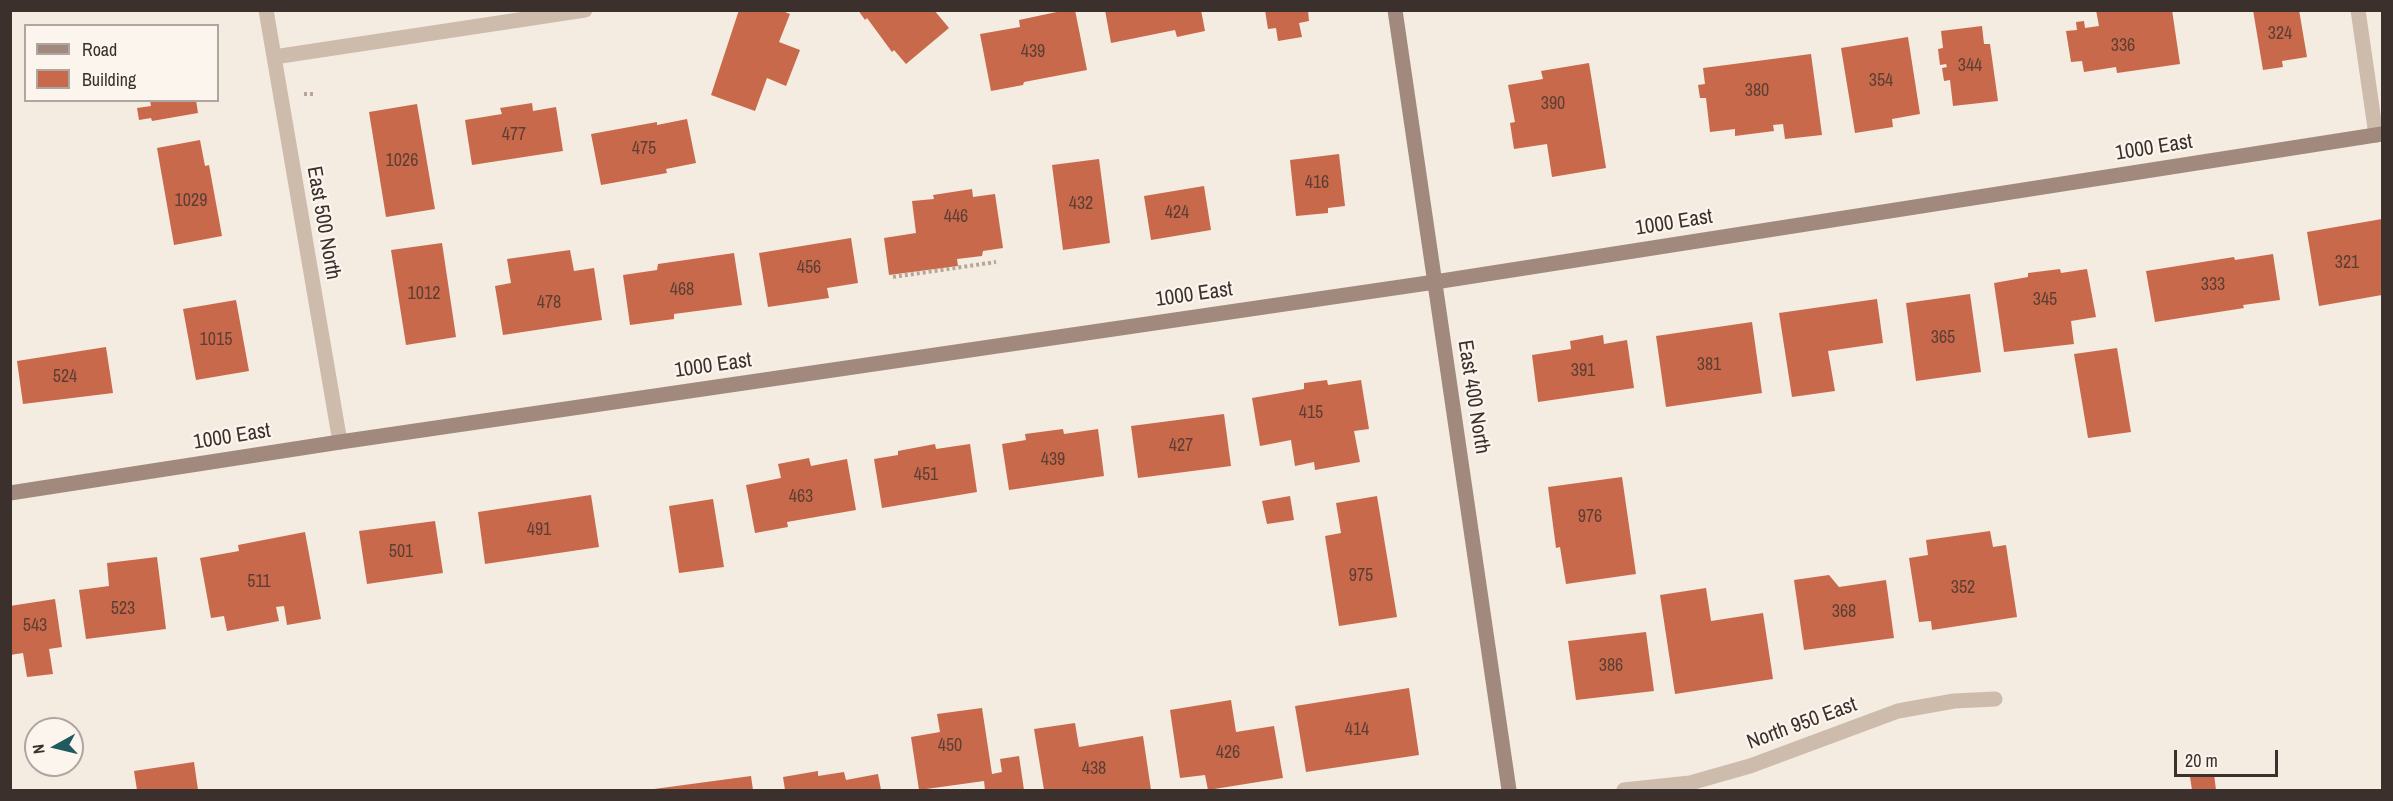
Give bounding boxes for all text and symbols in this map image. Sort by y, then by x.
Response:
house number: 324 [2268,23,2292,45]
legend [24,24,219,102]
house number: 336 [2111,35,2135,57]
text: Road [82,37,117,62]
house number: 439 [1021,41,1045,63]
house number: 344 [1958,55,1982,77]
text: Building [82,67,136,92]
house number: 354 [1869,70,1893,92]
house number: 380 [1745,80,1769,102]
house number: 390 [1541,93,1565,115]
house number: 477 [502,124,526,146]
street label: 1000 East [2114,129,2194,167]
house number: 475 [632,138,656,160]
house number: 1026 [386,150,418,172]
street label: East 500 North [301,164,345,282]
house number: 416 [1305,172,1329,194]
house number: 1029 [175,190,207,212]
house number: 432 [1069,193,1093,215]
house number: 424 [1165,202,1189,224]
street label: 1000 East [1634,204,1714,242]
house number: 446 [944,206,968,228]
house number: 321 [2335,252,2359,274]
house number: 456 [797,257,821,279]
house number: 333 [2201,274,2225,296]
street label: 1000 East [1154,277,1234,313]
house number: 468 [670,279,694,301]
house number: 1012 [408,283,440,305]
house number: 345 [2033,289,2057,311]
house number: 478 [537,292,561,314]
house number: 365 [1931,327,1955,349]
house number: 1015 [200,329,232,351]
street label: East 400 North [1452,338,1494,456]
street label: 1000 East [673,348,753,384]
house number: 381 [1697,354,1721,376]
house number: 391 [1571,360,1595,382]
house number: 524 [53,366,77,388]
house number: 415 [1299,402,1323,424]
street label: 1000 East [192,418,272,456]
house number: 427 [1169,435,1193,457]
house number: 439 [1041,449,1065,471]
house number: 451 [914,464,938,486]
house number: 463 [789,486,813,508]
house number: 976 [1578,506,1602,528]
house number: 491 [527,519,551,541]
house number: 501 [389,541,413,563]
house number: 975 [1349,565,1373,587]
house number: 511 [247,571,271,593]
house number: 352 [1951,577,1975,599]
house number: 523 [111,598,135,620]
house number: 368 [1832,601,1856,623]
house number: 543 [23,615,47,637]
house number: 386 [1599,655,1623,677]
street label: North 950 East [1744,693,1860,755]
north arrow [24,717,84,777]
house number: 414 [1345,719,1369,741]
house number: 450 [938,735,962,757]
scale bar [2177,738,2280,776]
house number: 426 [1216,742,1240,764]
text: N [27,743,50,755]
text: 20 m [2185,748,2218,773]
house number: 438 [1082,758,1106,780]

